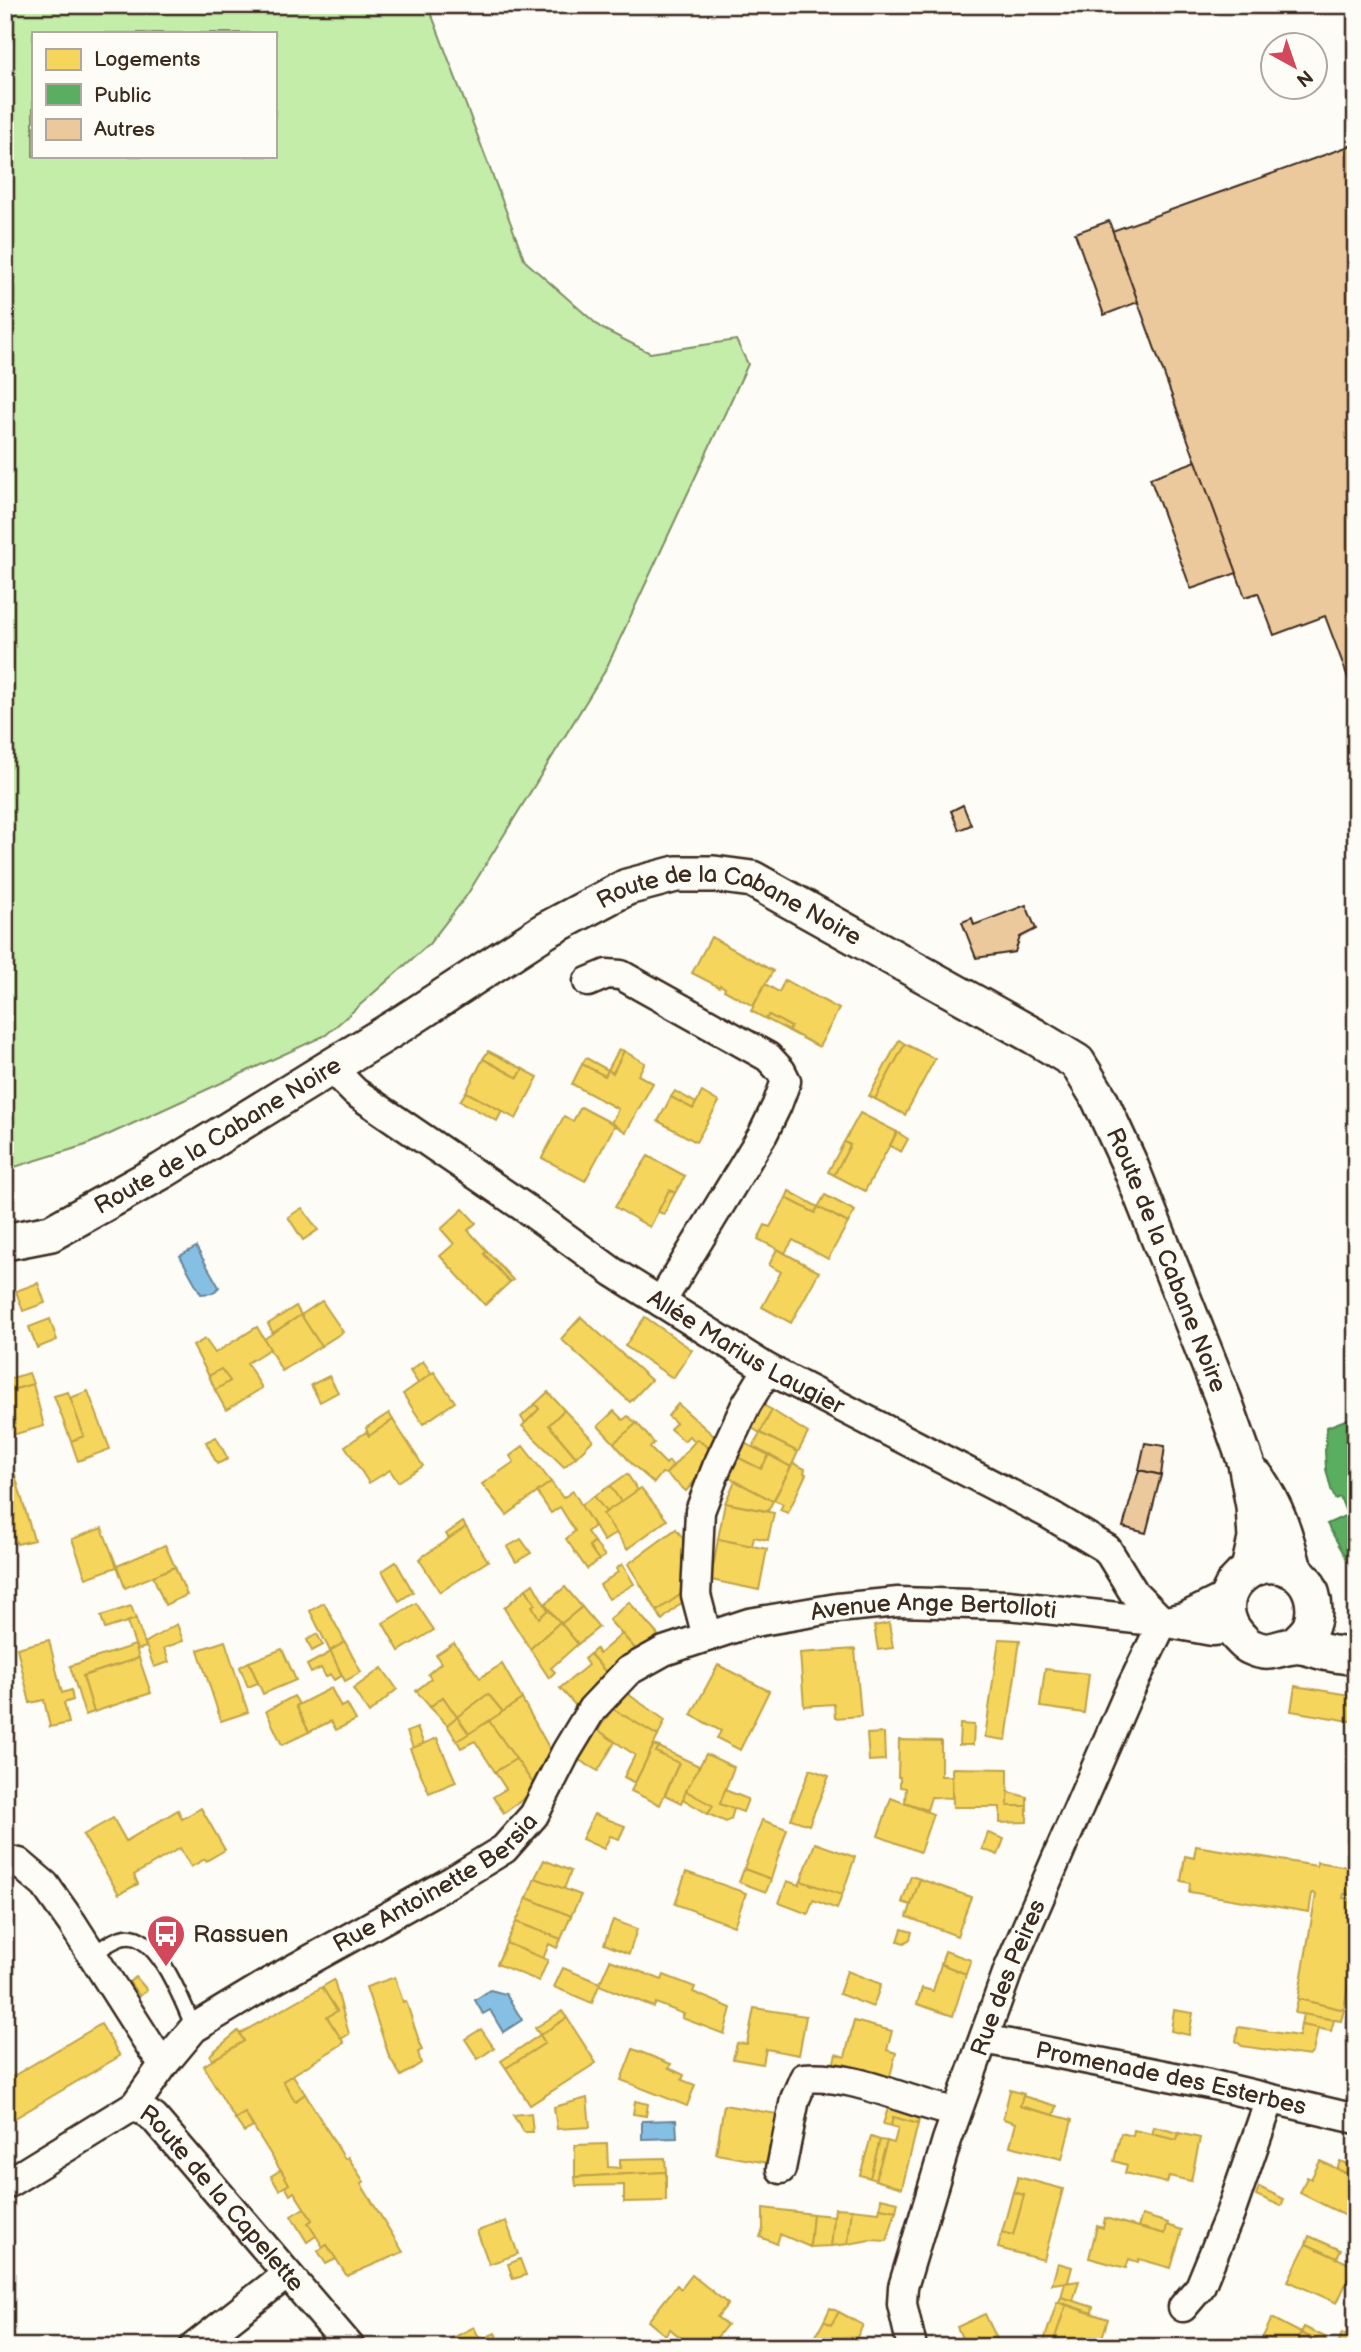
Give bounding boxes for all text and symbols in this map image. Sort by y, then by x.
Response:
legend [32,32,276,158]
north arrow [1260,32,1330,102]
text: Logements [94,47,200,72]
text: N [1291,64,1317,91]
text: Public [94,83,152,108]
text: Autres [94,117,155,142]
street label: Route de la Cabane Noire [592,860,866,952]
street label: Route de la Cabane Noire [89,1050,347,1221]
street label: Route de la Cabane Noire [1100,1123,1233,1397]
street label: Allée Marius Laugier [642,1283,850,1421]
street label: Avenue Ange Bertolloti [808,1588,1058,1627]
street label: Rue Antoinette Bersia [328,1807,544,1959]
street label: Rue des Peires [965,1895,1052,2060]
bus stop icon: Rassuen [145,1913,187,1968]
place label: Rassuen [193,1920,289,1949]
street label: Promenade des Esterbes [1033,2036,1309,2122]
street label: Route de la Capelette [134,2099,310,2298]

